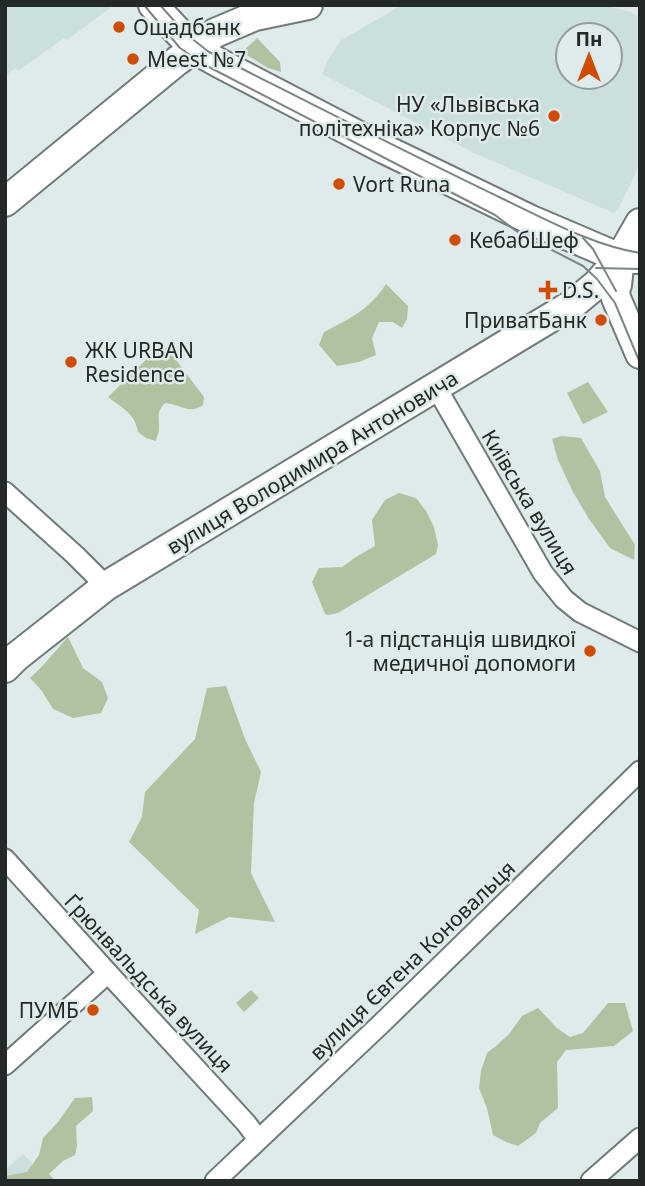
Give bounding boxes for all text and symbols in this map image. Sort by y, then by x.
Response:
place label: Ощадбанк [133,13,241,41]
marker: Ощадбанк [111,19,127,35]
north arrow [554,21,624,91]
text: Пн [576,26,602,52]
place label: Meest №7 [147,45,246,73]
marker: Meest №7 [125,51,141,67]
place label: НУ «Львівська політехніка» Корпус №6 [299,90,540,142]
marker: НУ «Львівська політехніка» Корпус №6 [546,108,562,124]
place label: Vort Runa [353,170,450,198]
marker: Vort Runa [331,176,347,192]
place label: КебабШеф [469,226,579,254]
marker: КебабШеф [447,232,463,248]
place label: D.S. [562,276,599,304]
marker: D.S. [540,282,556,298]
place label: ПриватБанк [464,306,587,334]
marker: ПриватБанк [593,312,609,328]
place label: ЖК URBAN Residence [85,336,194,388]
marker: ЖК URBAN Residence [63,354,79,370]
street label: вулиця Володимира Антоновича [161,364,463,560]
street label: Київська вулиця [476,424,584,580]
place label: 1-а підстанція швидкої медичної допомоги [344,625,576,677]
marker: 1-а підстанція швидкої медичної допомоги [582,643,598,659]
street label: вулиця Євгена Коновальця [303,854,521,1066]
street label: Ґрюнвальдська вулиця [59,888,239,1078]
place label: ПУМБ [19,996,79,1024]
marker: ПУМБ [85,1002,101,1018]

